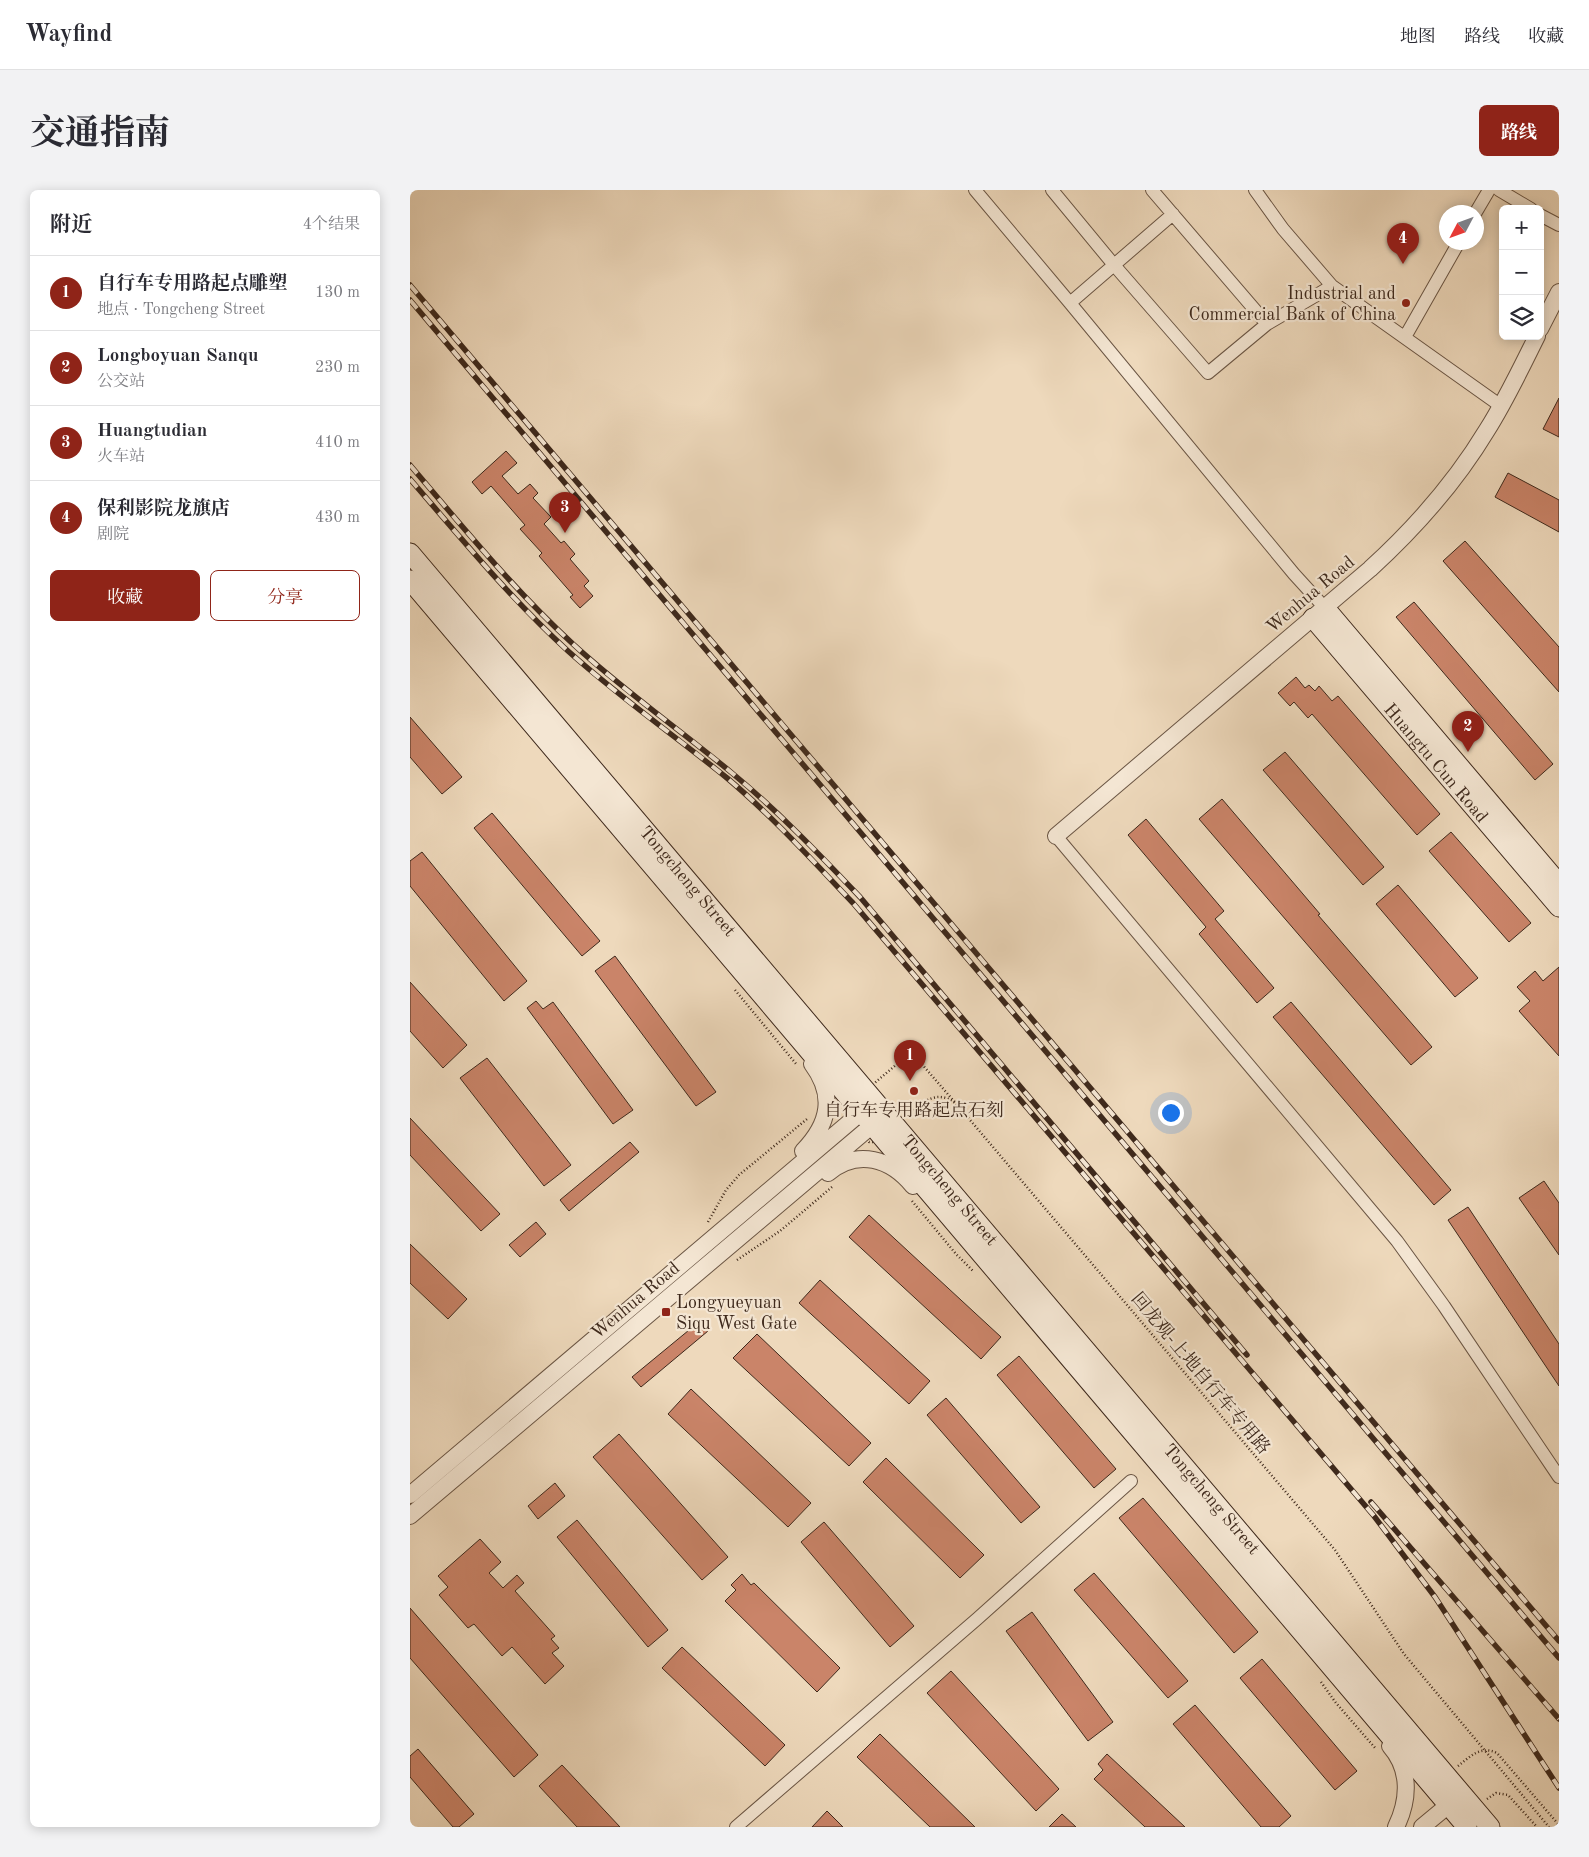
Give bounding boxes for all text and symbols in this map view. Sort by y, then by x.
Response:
text: Wayfind [25,23,112,47]
text: 地图 [1400,28,1436,46]
text: 路线 [1464,28,1500,46]
text: 收藏 [1528,28,1564,46]
button: 路线 [1479,105,1559,156]
text: 交通指南 [30,117,170,152]
north arrow [1439,205,1484,250]
map controls [1499,205,1544,340]
button: + [1499,205,1544,250]
text: 附近 [50,215,92,236]
text: 4个结果 [303,217,360,233]
pin: 4 [1387,223,1419,264]
button: − [1499,250,1544,295]
text: 自行车专用路起点雕塑 [97,275,287,294]
text: 1 [61,285,71,301]
text: 130 m [315,285,360,301]
place label: Industrial and Commercial Bank of China [1189,285,1396,324]
button: layers [1499,295,1544,340]
marker: Industrial and Commercial Bank of China [1400,297,1412,309]
text: 地点 · Tongcheng Street [97,302,265,318]
text: Longboyuan Sanqu [97,347,258,366]
text: 2 [61,360,71,376]
text: 230 m [315,360,360,376]
text: 公交站 [97,374,145,390]
text: Huangtudian [97,422,207,441]
text: 3 [61,435,71,451]
text: 410 m [315,435,360,451]
text: 火车站 [97,449,145,465]
pin: 3 [549,492,581,533]
text: 保利影院龙旗店 [97,500,230,519]
text: 4 [61,510,71,526]
text: 430 m [315,510,360,526]
text: 剧院 [97,527,129,543]
street label: Wenhua Road [1263,553,1358,637]
button: 收藏 [50,570,200,621]
button: 分享 [210,570,360,621]
street label: Huangtu Cun Road [1380,700,1491,826]
pin: 2 [1452,711,1484,752]
street label: Tongcheng Street [636,823,739,940]
pin: 1 [894,1040,926,1081]
marker: 自行车专用路起点石刻 [908,1085,920,1097]
place label: 自行车专用路起点石刻 [824,1100,1004,1120]
your location [1158,1100,1184,1126]
street label: Tongcheng Street [898,1132,1001,1249]
street label: Wenhua Road [588,1259,683,1343]
street label: 回龙观-上地自行车专用路 [1128,1288,1274,1458]
place label: Longyueyuan Siqu West Gate [676,1294,797,1333]
marker: Longyueyuan Siqu West Gate [660,1306,672,1318]
street label: Tongcheng Street [1160,1441,1263,1558]

